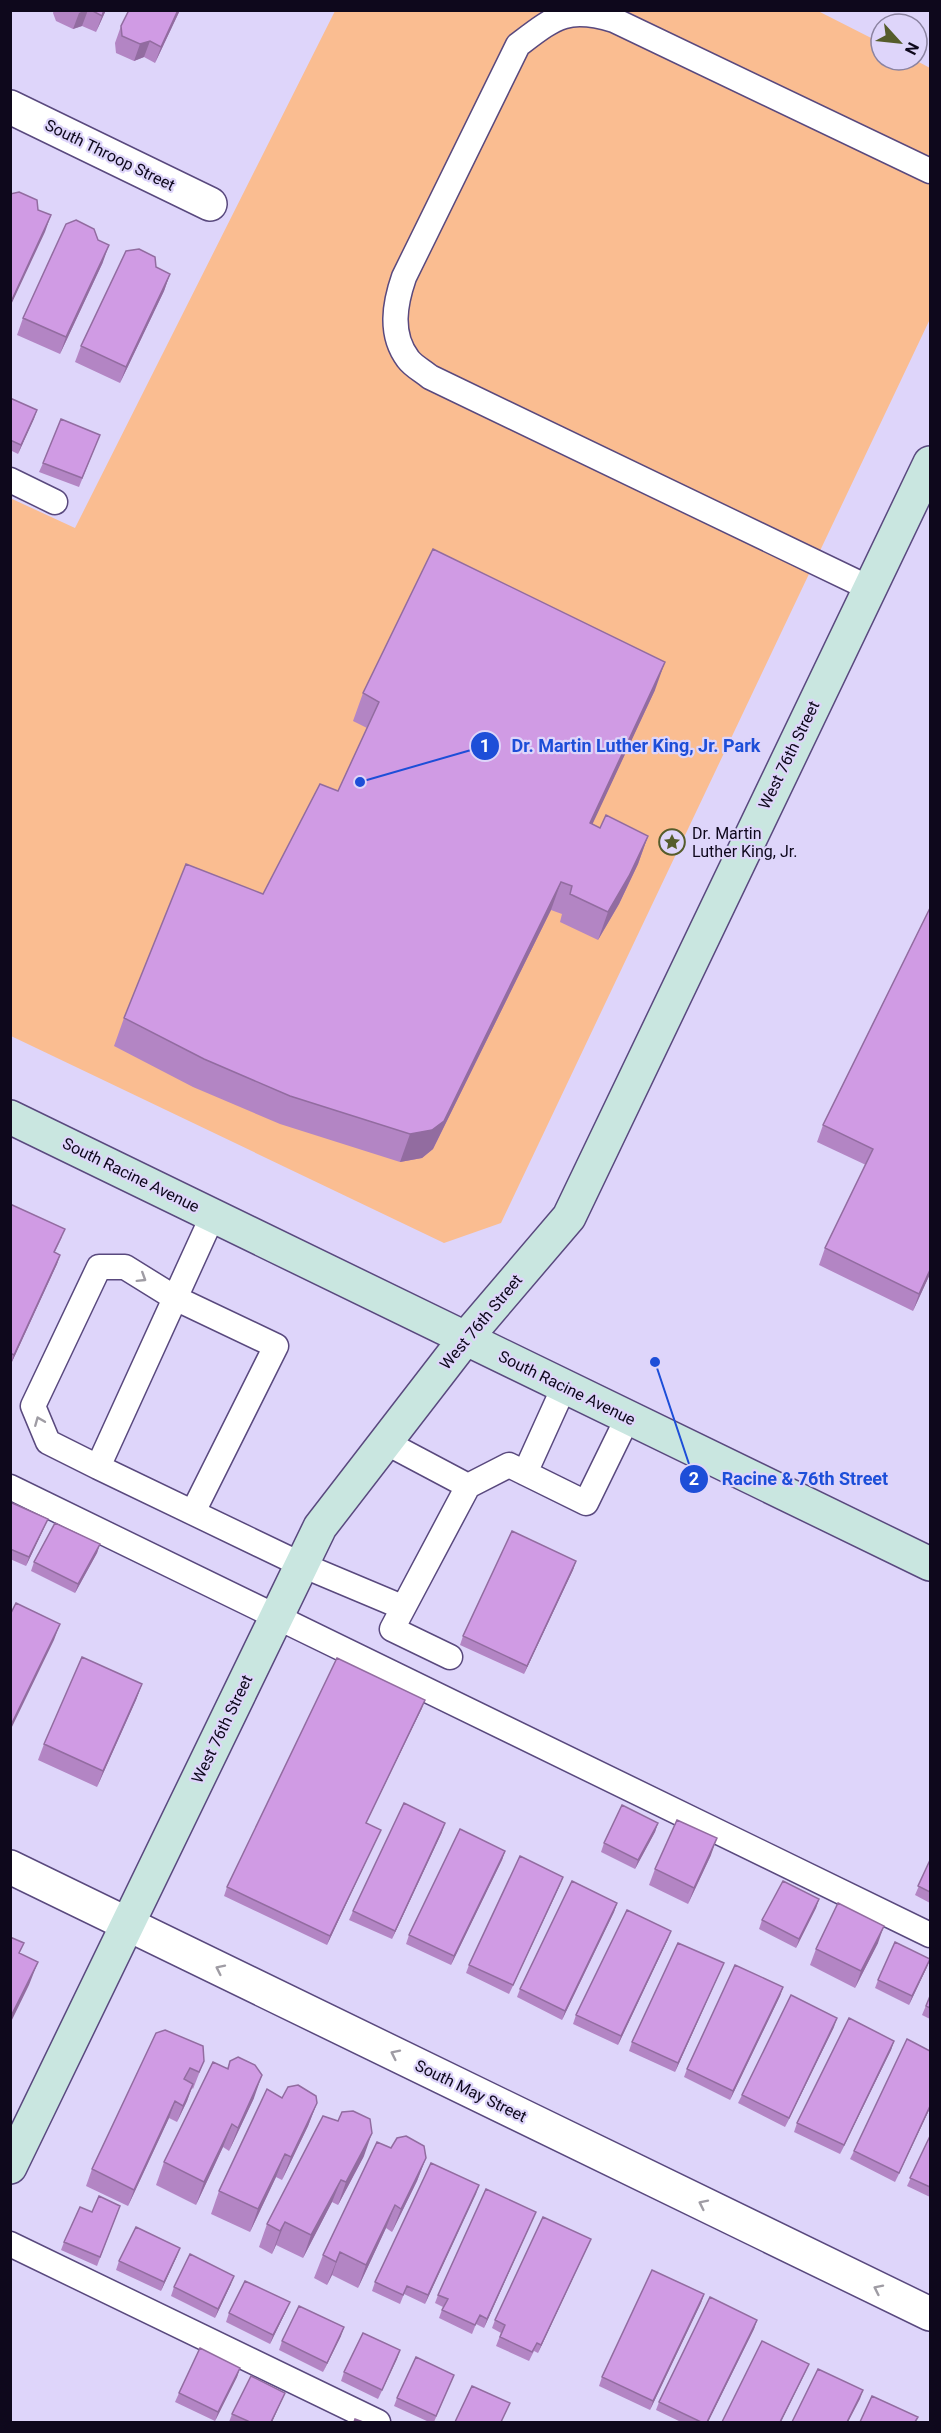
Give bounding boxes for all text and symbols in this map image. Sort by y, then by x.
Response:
north arrow [869,12,929,72]
text: N [901,39,923,58]
street label: South Throop Street [42,115,178,195]
street label: West 76th Street [755,698,823,812]
callout: Dr. Martin Luther King, Jr. Park [470,728,773,764]
text: 1 [480,735,490,756]
text: Dr. Martin Luther King, Jr. Park [512,735,761,756]
place label: Dr. Martin Luther King, Jr. [692,824,797,861]
place icon: Dr. Martin Luther King, Jr. [657,827,687,857]
street label: South Racine Avenue [59,1134,203,1216]
one-way arrow [136,1270,147,1281]
street label: West 76th Street [436,1271,526,1373]
street label: South Racine Avenue [495,1347,639,1429]
one-way arrow [34,1416,46,1427]
callout: Racine & 76th Street [679,1461,900,1497]
text: 2 [689,1468,699,1489]
text: Racine & 76th Street [722,1468,888,1489]
street label: West 76th Street [188,1672,256,1786]
one-way arrow [215,1964,226,1976]
one-way arrow [390,2050,401,2061]
street label: South May Street [412,2056,530,2126]
one-way arrow [698,2199,709,2211]
one-way arrow [873,2284,884,2296]

